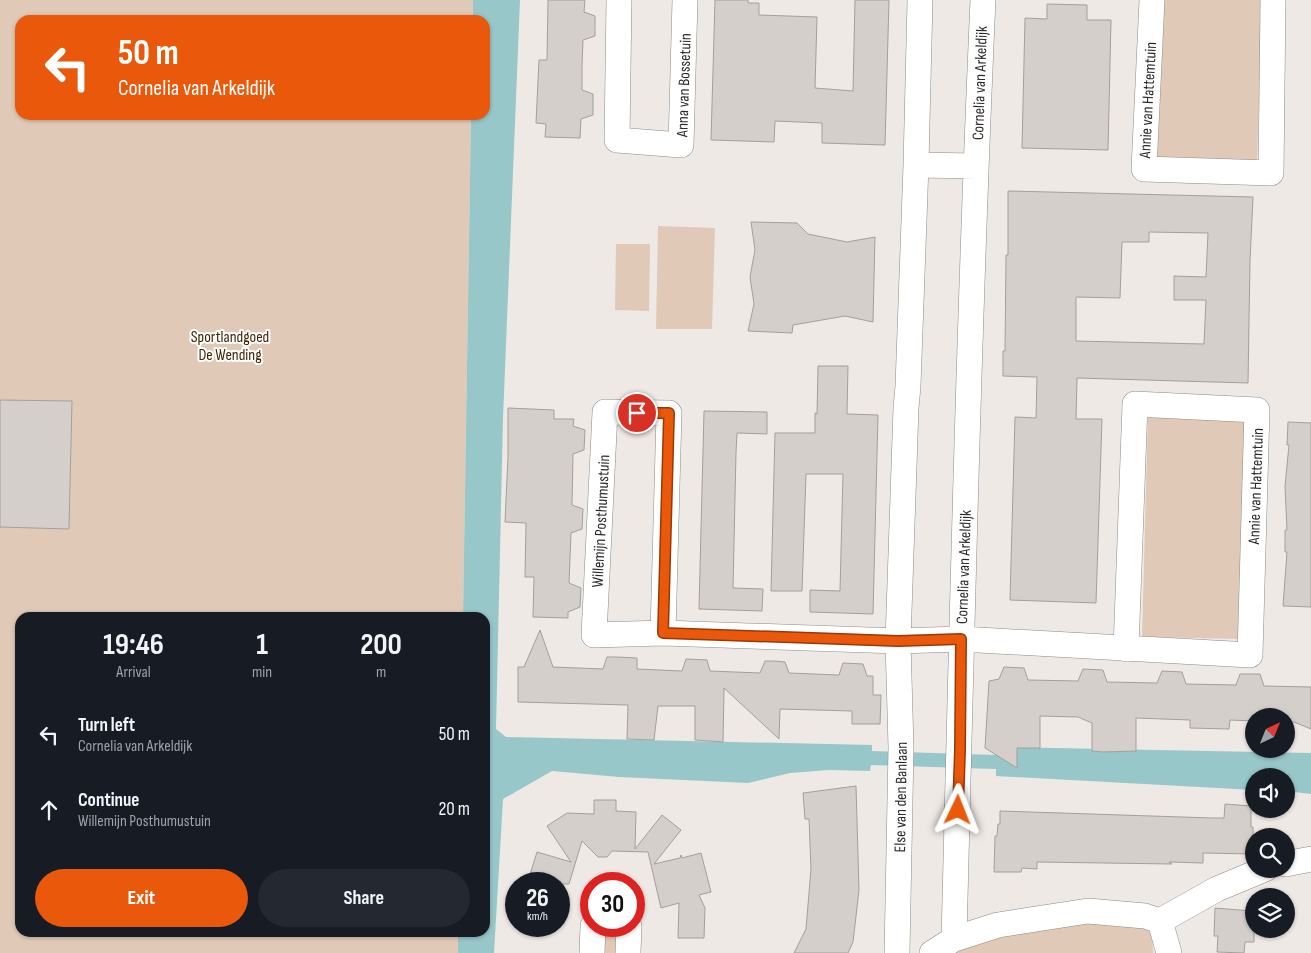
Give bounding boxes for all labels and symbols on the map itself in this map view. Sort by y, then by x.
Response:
street label: Cornelia van Arkeldijk [969,26,992,140]
street label: Anna van Bossetuin [673,33,696,138]
street label: Annie van Hattemtuin [1136,41,1161,160]
park label: Sportlandgoed De Wending [191,328,269,365]
pin [616,392,658,434]
street label: Annie van Hattemtuin [1245,428,1268,546]
street label: Willemijn Posthumustuin [589,454,614,588]
street label: Cornelia van Arkeldijk [953,510,976,624]
north arrow [1245,708,1295,758]
street label: Else van den Banlaan [891,742,912,852]
position arrow [931,783,983,835]
speed limit sign: 30 [580,872,645,937]

